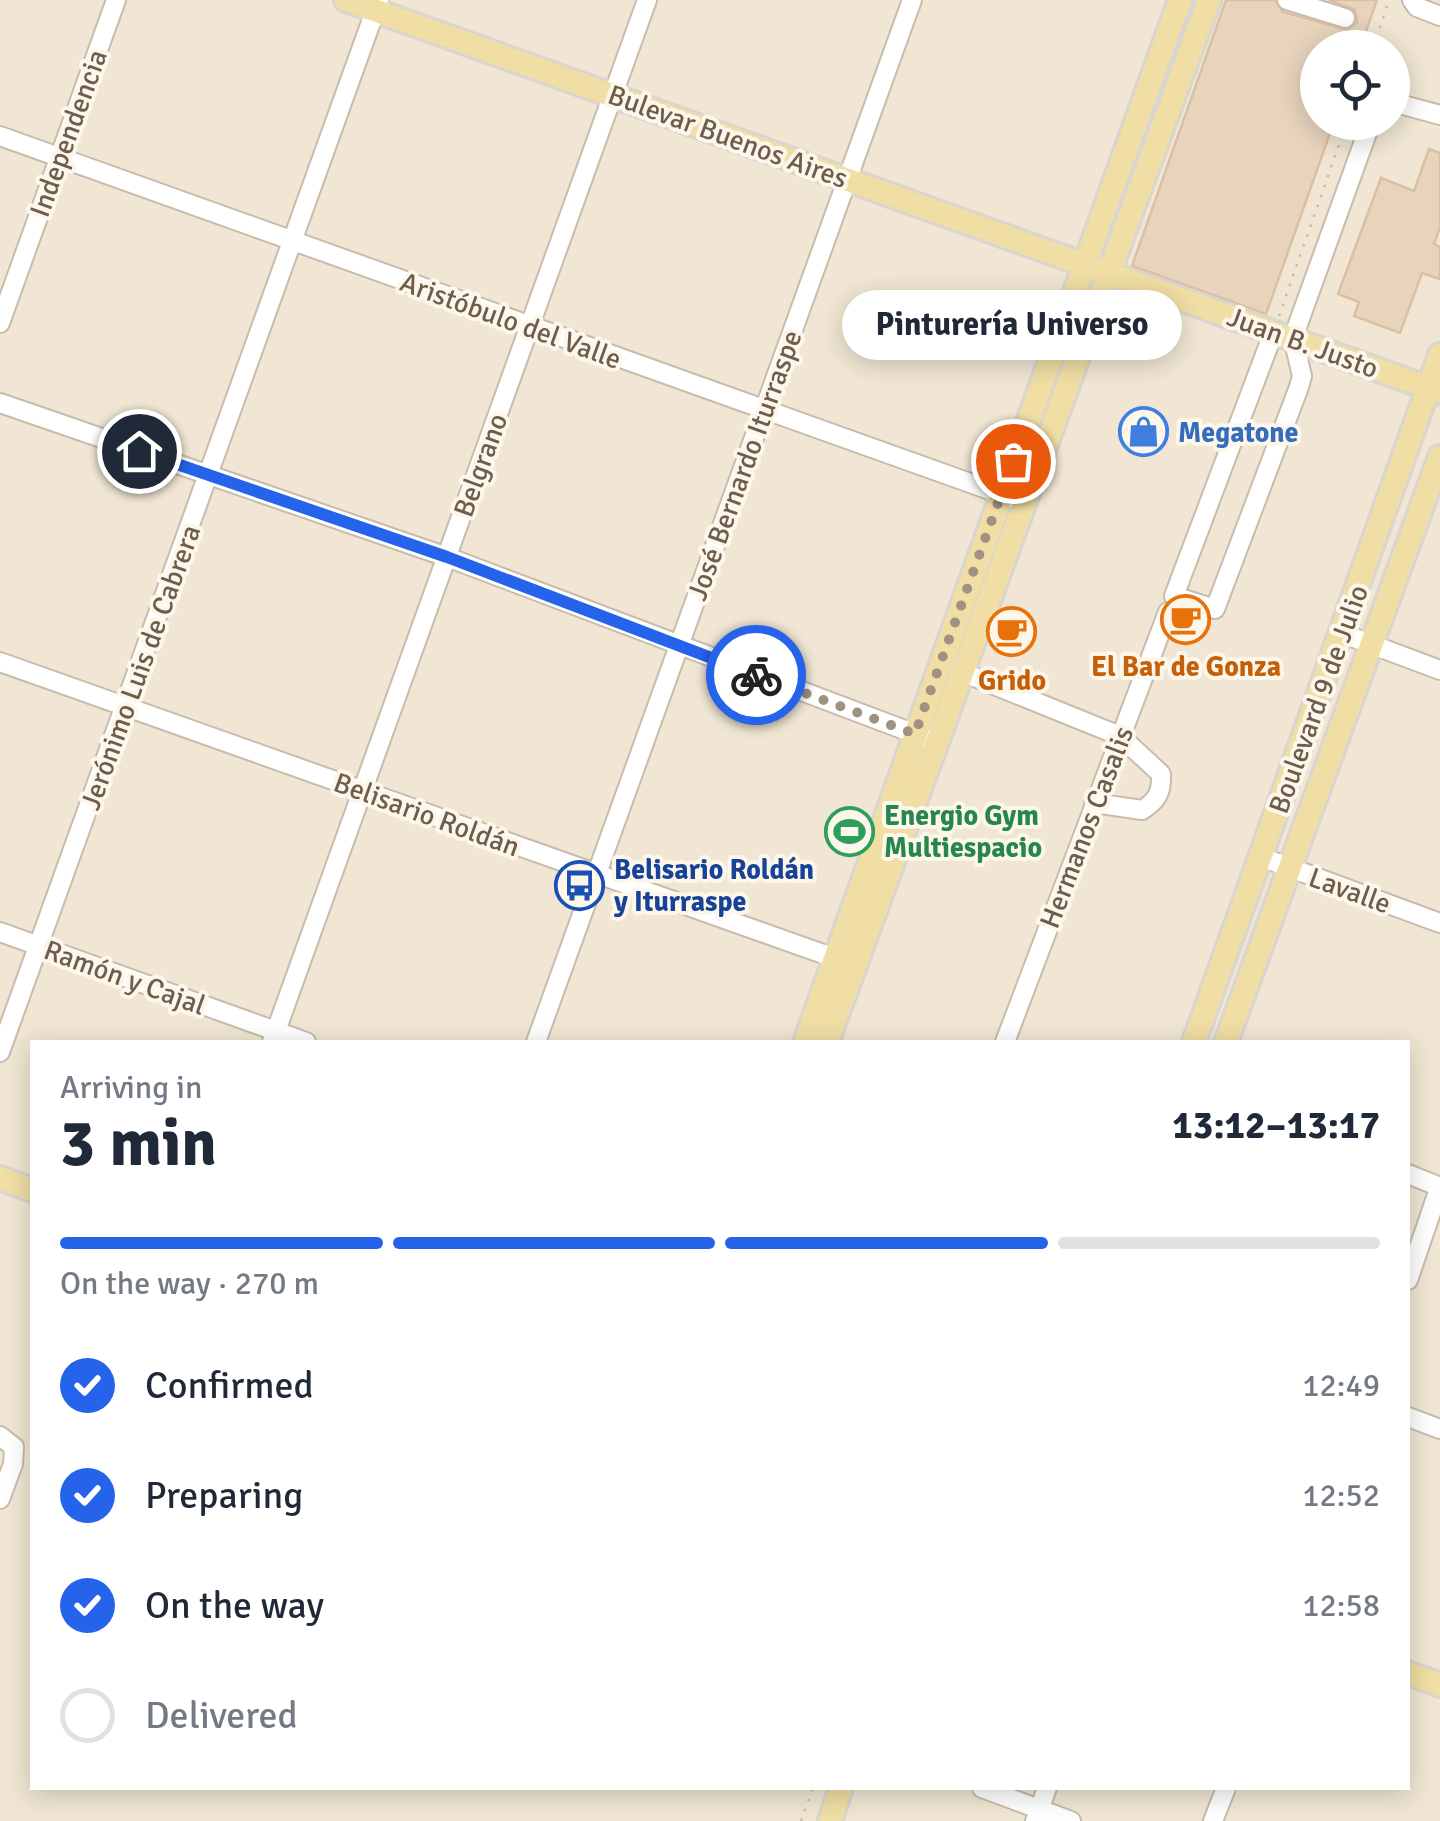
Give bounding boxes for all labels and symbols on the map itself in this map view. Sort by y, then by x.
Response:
street label: Independencia [23,45,115,222]
street label: Bulevar Buenos Aires [603,78,852,196]
street label: Aristóbulo del Valle [395,265,626,377]
callout: Pinturería Universo [843,291,1183,361]
street label: Juan B. Justo [1223,300,1383,386]
street label: José Bernardo Iturraspe [680,326,810,605]
shop icon: Megatone [1117,406,1169,458]
pin [97,409,182,494]
street label: Belgrano [447,409,515,522]
place label: Megatone [1178,416,1299,450]
pin [971,419,1056,504]
street label: Jerónimo Luis de Cabrera [74,520,208,814]
street label: Boulevard 9 de Julio [1262,580,1376,818]
cafe icon: El Bar de Gonza [1160,593,1212,645]
cafe icon: Grido [986,606,1038,658]
courier [706,625,806,725]
place label: El Bar de Gonza [1091,650,1281,684]
place label: Grido [978,664,1046,698]
street label: Hermanos Casalis [1033,722,1141,933]
street label: Belisario Roldán [329,766,524,864]
place label: Energio Gym Multiespacio [884,799,1042,865]
sports icon: Energio Gym Multiespacio [823,805,875,857]
place label: Belisario Roldán y Iturraspe [613,853,814,919]
bus stop icon: Belisario Roldán y Iturraspe [553,859,605,911]
street label: Lavalle [1304,860,1395,921]
street label: Ramón y Cajal [39,933,210,1023]

